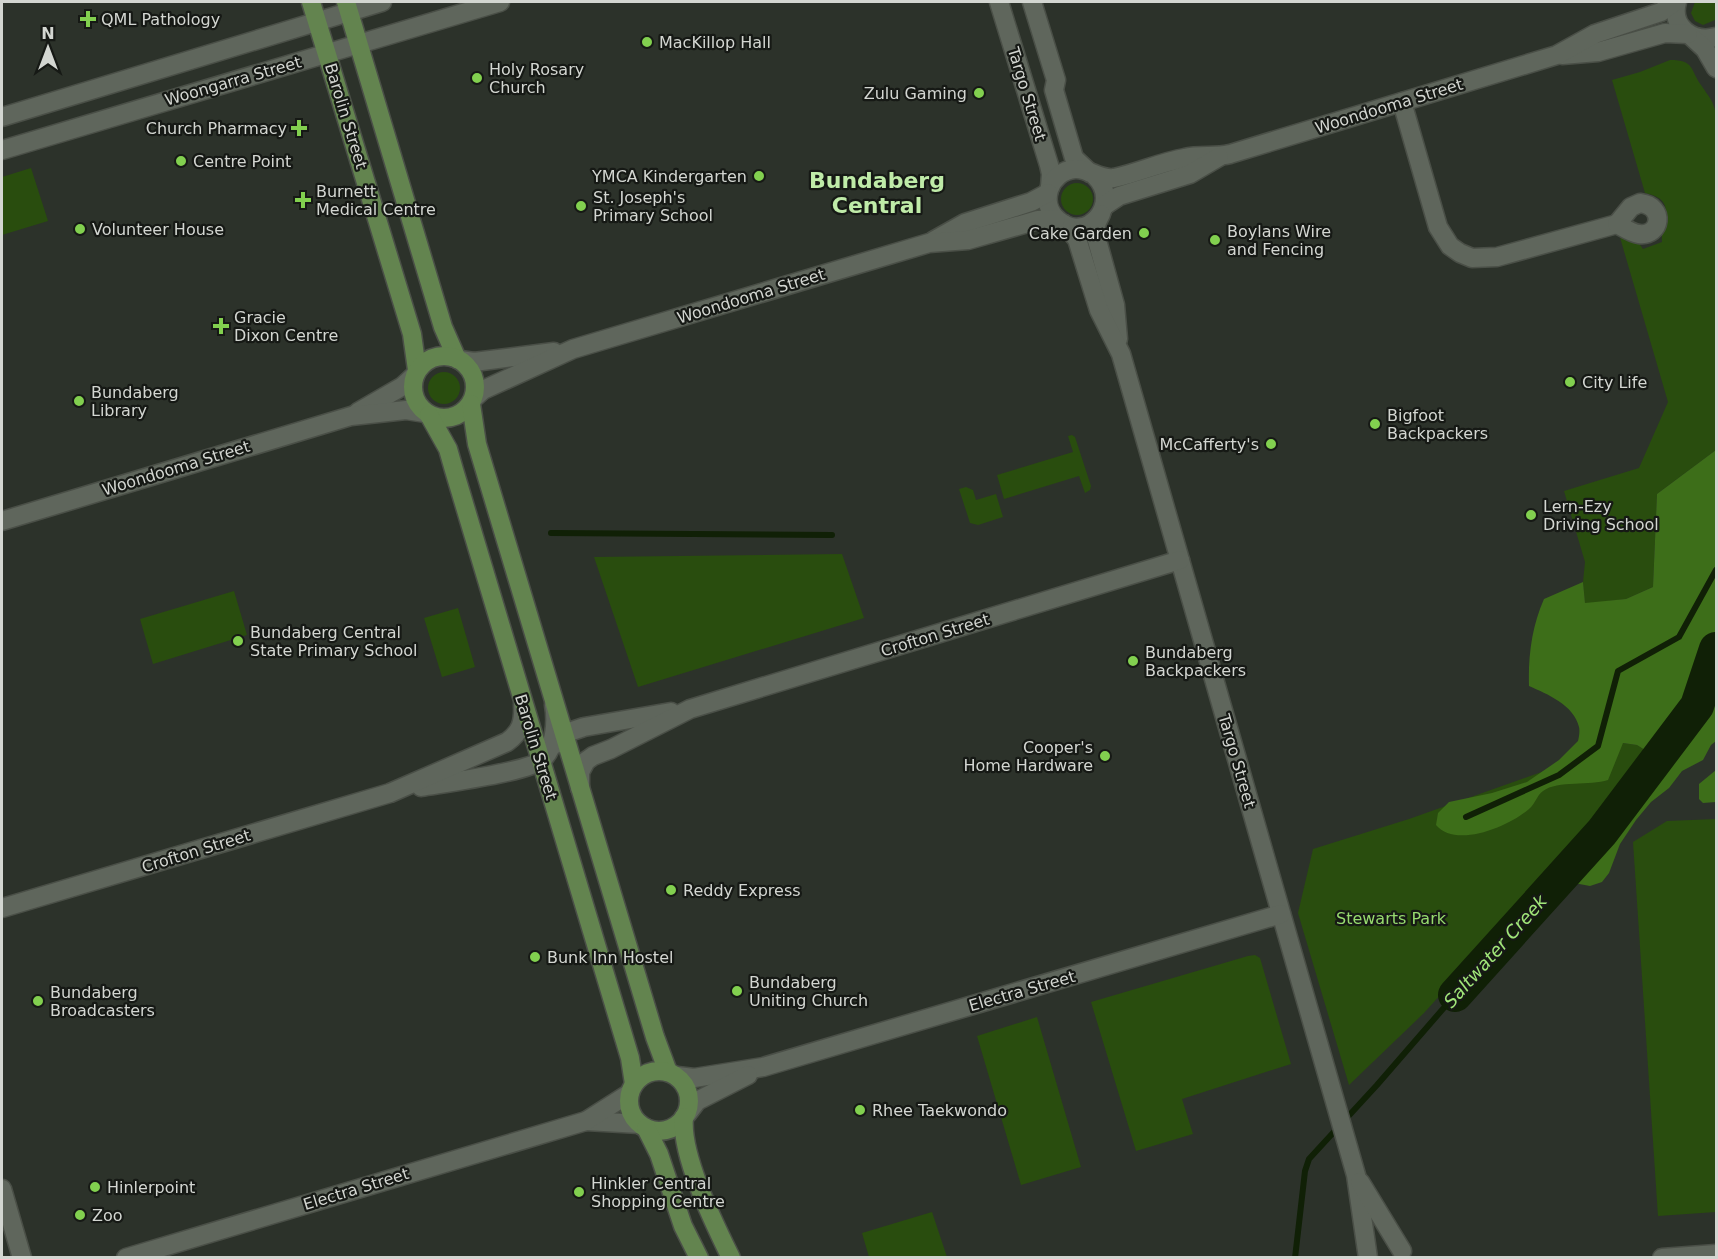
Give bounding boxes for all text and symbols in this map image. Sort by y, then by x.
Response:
marker: QML Pathology [79,10,97,28]
place label: QML Pathology [101,10,220,29]
north arrow [18,18,78,78]
text: N [41,24,55,43]
place label: MacKillop Hall [659,33,771,52]
marker: MacKillop Hall [640,35,654,49]
street label: Targo Street [1003,44,1050,143]
street label: Woongarra Street [163,52,303,110]
place label: Holy Rosary Church [489,60,584,97]
street label: Barolin Street [321,61,371,171]
marker: Holy Rosary Church [470,71,484,85]
street label: Woondooma Street [1313,74,1465,138]
place label: Zulu Gaming [864,84,967,103]
marker: Zulu Gaming [972,86,986,100]
place label: Church Pharmacy [146,119,287,138]
marker: Church Pharmacy [292,121,306,135]
place label: Centre Point [193,152,291,171]
marker: Centre Point [174,154,188,168]
place label: YMCA Kindergarten [591,167,747,186]
district label: Bundaberg Central [809,168,945,218]
marker: YMCA Kindergarten [752,169,766,183]
place label: Burnett Medical Centre [316,182,436,219]
place label: St. Joseph's Primary School [593,188,713,225]
marker: Burnett Medical Centre [294,191,312,209]
marker: St. Joseph's Primary School [574,199,588,213]
place label: Volunteer House [92,220,224,239]
marker: Volunteer House [73,222,87,236]
place label: Boylans Wire and Fencing [1227,222,1331,259]
place label: Cake Garden [1029,224,1132,243]
marker: Cake Garden [1137,226,1151,240]
marker: Boylans Wire and Fencing [1208,233,1222,247]
street label: Woondooma Street [675,264,827,328]
place label: Gracie Dixon Centre [234,308,338,345]
marker: Gracie Dixon Centre [212,317,230,335]
place label: City Life [1582,373,1647,392]
marker: City Life [1563,375,1577,389]
place label: Bundaberg Library [91,383,179,420]
marker: Bundaberg Library [72,394,86,408]
place label: Bigfoot Backpackers [1387,406,1488,443]
marker: Bigfoot Backpackers [1368,417,1382,431]
place label: McCafferty's [1160,435,1259,454]
street label: Woondooma Street [100,436,252,500]
marker: McCafferty's [1264,437,1278,451]
place label: Lern-Ezy Driving School [1543,497,1659,534]
marker: Lern-Ezy Driving School [1524,508,1538,522]
street label: Crofton Street [878,609,992,661]
place label: Bundaberg Central State Primary School [250,623,417,660]
marker: Bundaberg Central State Primary School [231,634,245,648]
place label: Bundaberg Backpackers [1145,643,1246,680]
marker: Bundaberg Backpackers [1126,654,1140,668]
street label: Barolin Street [511,692,561,802]
street label: Targo Street [1214,711,1259,810]
place label: Cooper's Home Hardware [963,738,1093,775]
marker: Cooper's Home Hardware [1098,749,1112,763]
street label: Crofton Street [139,825,253,877]
place label: Reddy Express [683,881,801,900]
marker: Reddy Express [664,883,678,897]
water label: Saltwater Creek [1439,889,1552,1012]
park label: Stewarts Park [1336,909,1447,928]
place label: Bunk Inn Hostel [547,948,673,967]
marker: Bunk Inn Hostel [528,950,542,964]
street label: Electra Street [967,967,1077,1015]
place label: Bundaberg Uniting Church [749,973,868,1010]
place label: Bundaberg Broadcasters [50,983,155,1020]
marker: Bundaberg Uniting Church [730,984,744,998]
marker: Bundaberg Broadcasters [31,994,45,1008]
place label: Rhee Taekwondo [872,1101,1007,1120]
marker: Rhee Taekwondo [853,1103,867,1117]
street label: Electra Street [301,1164,411,1214]
place label: Hinkler Central Shopping Centre [591,1174,725,1211]
place label: Hinlerpoint [107,1178,195,1197]
marker: Hinlerpoint [88,1180,102,1194]
marker: Hinkler Central Shopping Centre [572,1185,586,1199]
place label: Zoo [92,1206,123,1225]
marker: Zoo [73,1208,87,1222]

